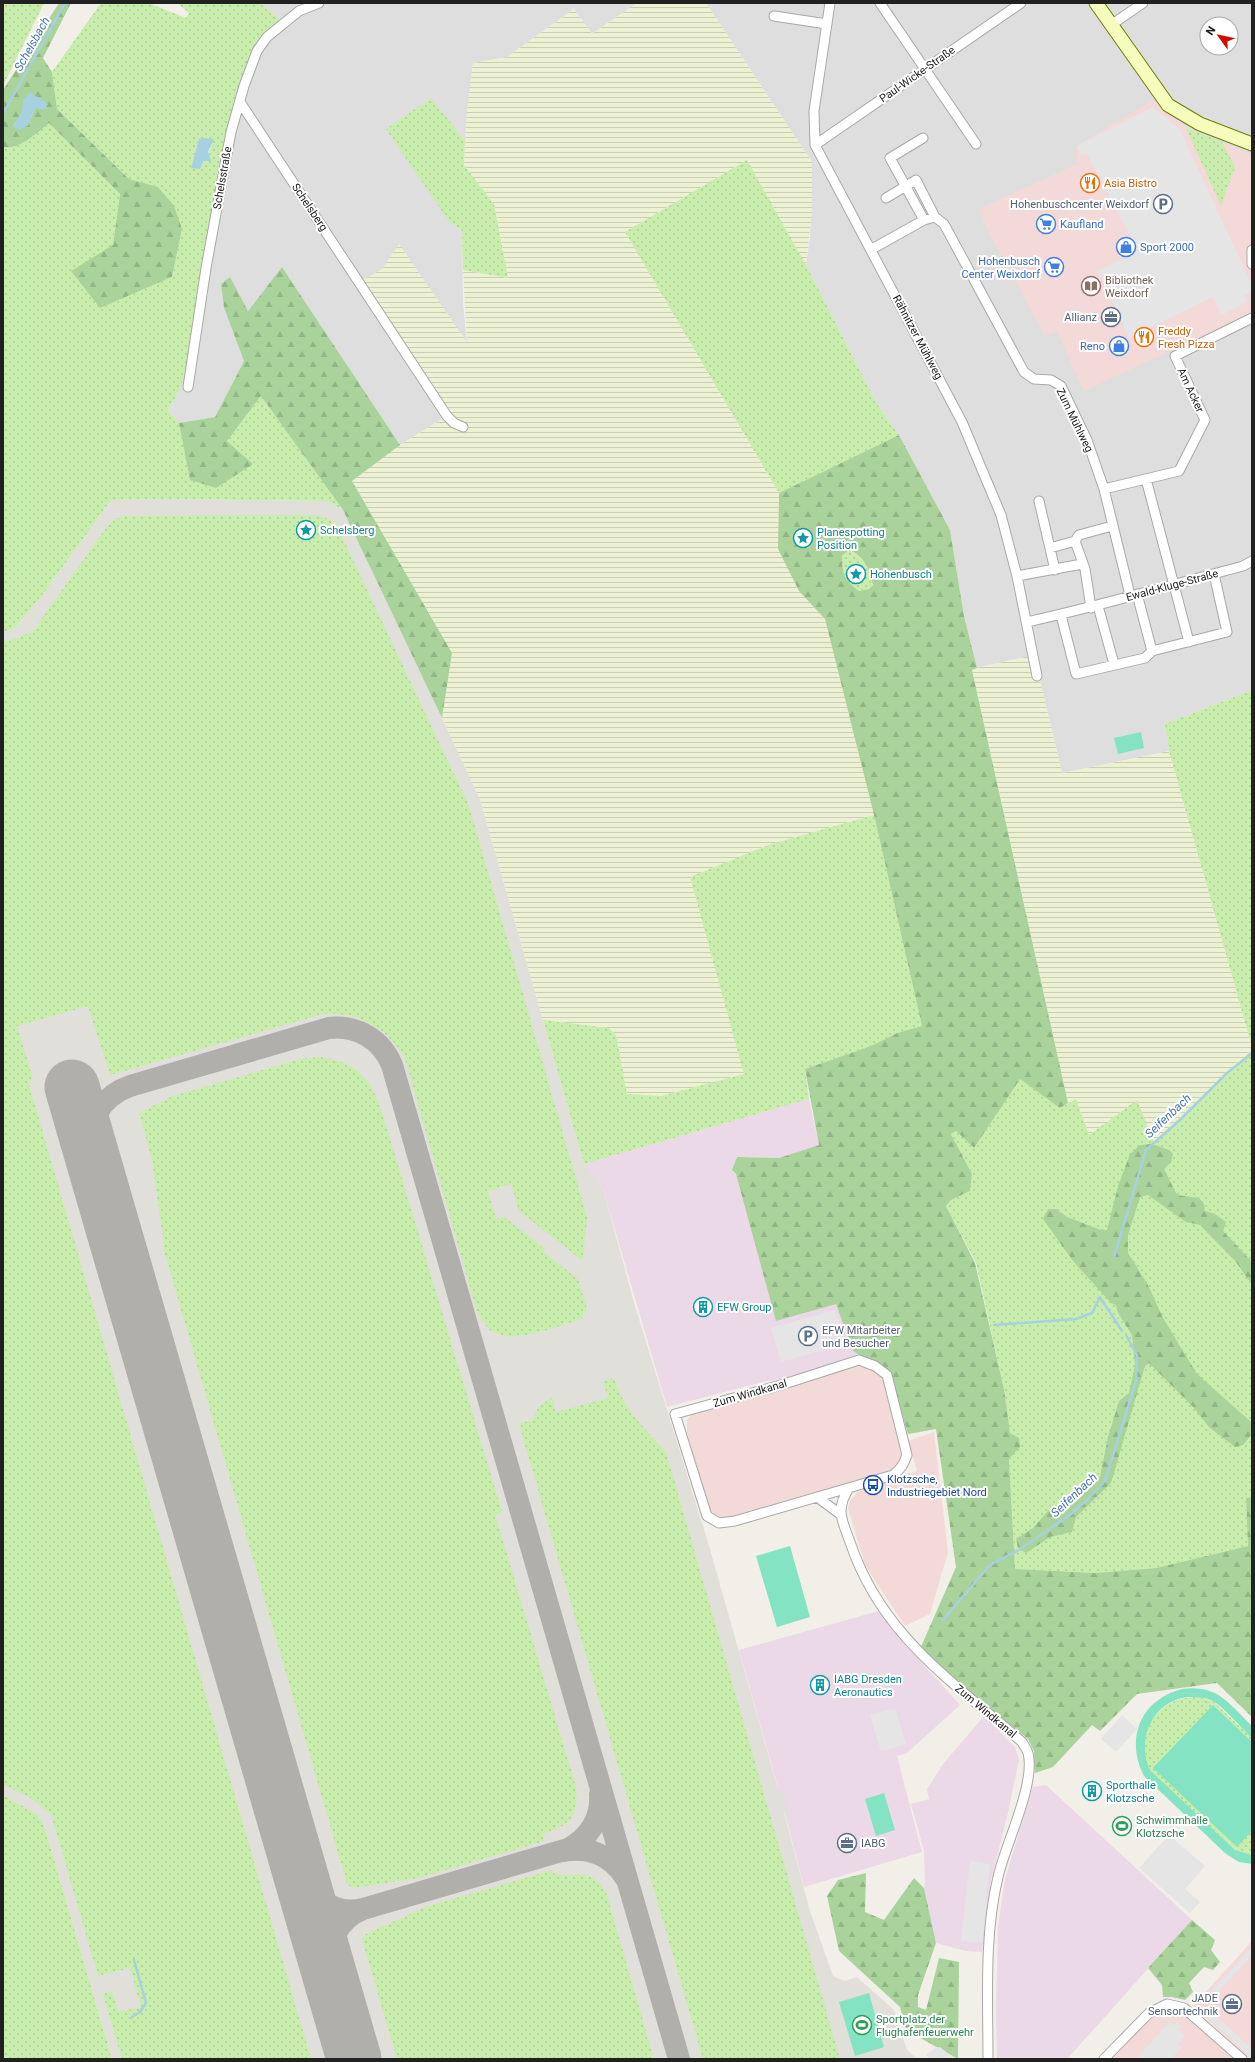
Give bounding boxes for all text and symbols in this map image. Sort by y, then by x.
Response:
water label: Schelsbach [11,14,53,74]
north arrow [1199,16,1239,56]
text: N [1203,24,1219,38]
street label: Paul-Wicke-Straße [877,43,958,105]
street label: Schelsstraße [211,145,234,211]
restaurant icon: Asia Bistro [1079,172,1101,194]
place label: Asia Bistro [1104,177,1157,190]
street label: Schelsberg [289,181,330,233]
parking icon: Hohenbuschcenter Weixdorf [1152,193,1174,215]
place label: Hohenbuschcenter Weixdorf [1010,198,1149,211]
supermarket icon: Kaufland [1035,213,1057,235]
place label: Kaufland [1060,218,1103,231]
shop icon: Sport 2000 [1115,236,1137,258]
place label: Sport 2000 [1140,241,1194,254]
place label: Hohenbusch Center Weixdorf [961,255,1040,281]
supermarket icon: Hohenbusch Center Weixdorf [1043,256,1065,278]
place label: Bibliothek Weixdorf [1105,274,1154,300]
library icon: Bibliothek Weixdorf [1080,275,1102,297]
street label: Rähnitzer Mühlweg [890,293,945,382]
office icon: Allianz [1100,306,1122,328]
place label: Allianz [1064,311,1098,324]
place label: Freddy Fresh Pizza [1158,325,1214,351]
restaurant icon: Freddy Fresh Pizza [1133,326,1155,348]
shop icon: Reno [1108,335,1130,357]
place label: Reno [1080,340,1105,353]
street label: Am Acker [1175,366,1207,415]
street label: Zum Mühlweg [1053,386,1096,454]
place icon: Schelsberg [295,519,317,541]
place label: Schelsberg [320,524,374,537]
place label: Planespotting Position [817,526,885,552]
place icon: Planespotting Position [792,527,814,549]
place icon: Hohenbusch [845,563,867,585]
street label: Ewald-Kluge-Straße [1125,567,1220,604]
place label: Hohenbusch [870,568,932,581]
water label: Seifenbach [1142,1091,1194,1141]
building icon: EFW Group [692,1296,714,1318]
place label: EFW Group [717,1301,771,1314]
place label: EFW Mitarbeiter und Besucher [822,1324,901,1350]
parking icon: EFW Mitarbeiter und Besucher [797,1325,819,1347]
street label: Zum Windkanal [712,1377,788,1410]
water label: Seifenbach [1048,1470,1100,1520]
place label: Klotzsche, Industriegebiet Nord [887,1473,987,1499]
bus stop icon: Klotzsche, Industriegebiet Nord [862,1474,884,1496]
place label: IABG Dresden Aeronautics [834,1673,902,1699]
building icon: IABG Dresden Aeronautics [809,1674,831,1696]
street label: Zum Windkanal [952,1682,1019,1741]
place label: Sporthalle Klotzsche [1106,1779,1156,1805]
building icon: Sporthalle Klotzsche [1081,1780,1103,1802]
place label: Schwimmhalle Klotzsche [1136,1814,1208,1840]
sports icon: Schwimmhalle Klotzsche [1111,1815,1133,1837]
office icon: IABG [836,1832,858,1854]
place label: IABG [861,1837,886,1850]
place label: JADE Sensortechnik [1148,1992,1218,2018]
office icon: JADE Sensortechnik [1221,1993,1243,2015]
place label: Sportplatz der Flughafenfeuerwehr [876,2013,974,2039]
sports icon: Sportplatz der Flughafenfeuerwehr [851,2014,873,2036]

